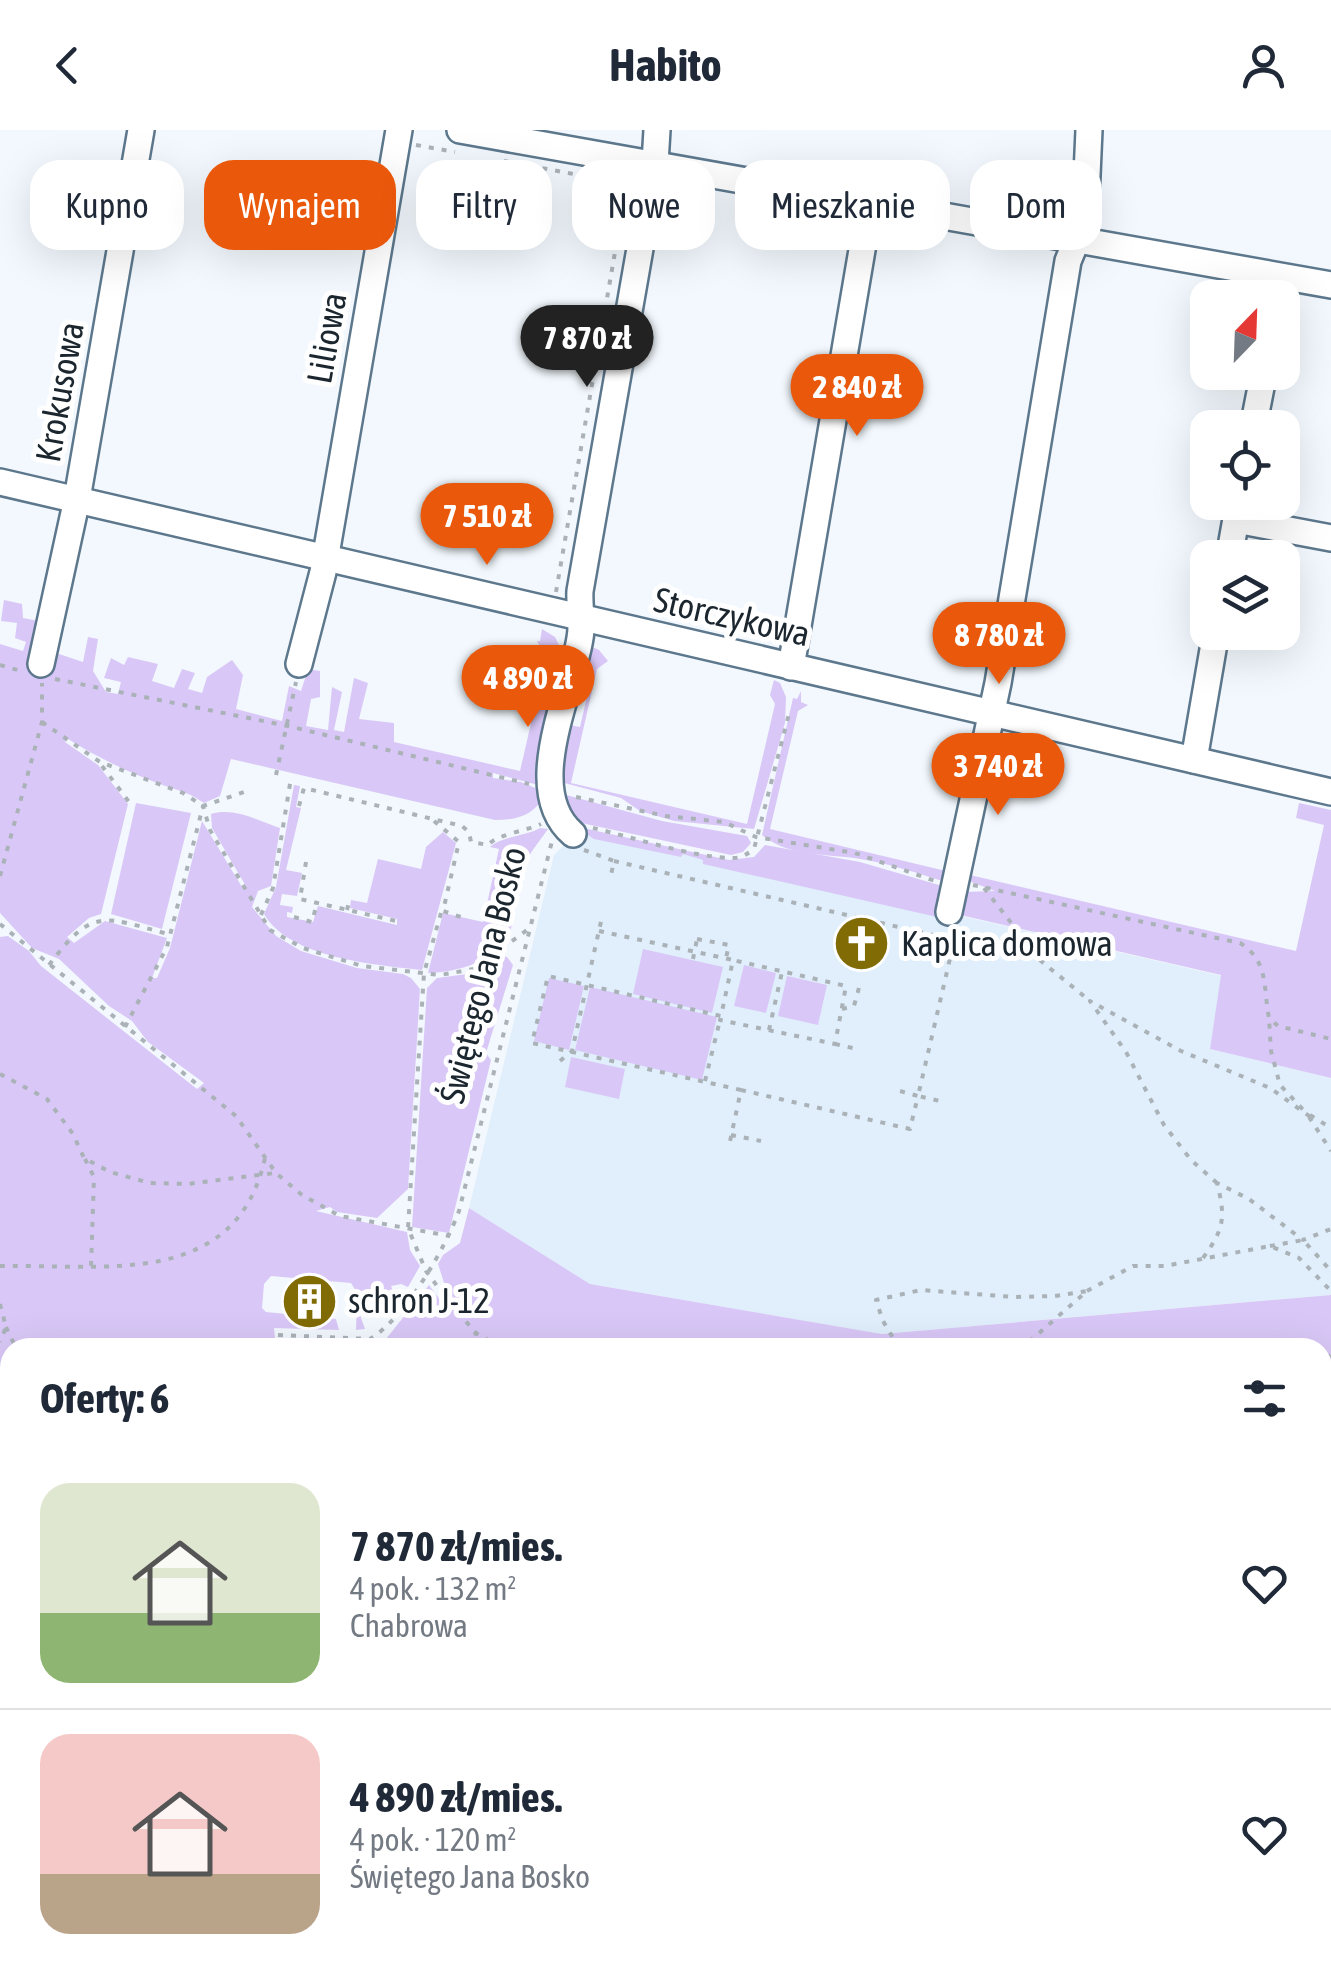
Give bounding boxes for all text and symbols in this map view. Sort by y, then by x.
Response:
icon: back [40,38,95,93]
icon: person [1236,38,1291,93]
text: Habito [609,39,722,91]
chip: Kupno [30,160,184,250]
chip: Wynajem [204,160,396,250]
chip: Filtry [416,160,552,250]
chip: Nowe [572,160,715,250]
chip: Mieszkanie [735,160,950,250]
chip: Dom [970,160,1102,250]
north arrow [1190,280,1300,390]
map controls [1190,280,1300,650]
street label: Liliowa [298,289,354,387]
pin: 7 870 zł [484,305,690,390]
street label: Krokusowa [27,319,91,465]
text: 7 870 zł [543,319,631,356]
pin: 2 840 zł [754,354,960,439]
text: 2 840 zł [813,368,901,405]
button: locate [1190,410,1300,520]
pin: 7 510 zł [384,483,590,568]
text: 7 510 zł [443,497,531,534]
button: layers [1190,540,1300,650]
street label: Storczykowa [650,579,814,653]
pin: 8 780 zł [896,602,1102,687]
text: 8 780 zł [955,616,1043,653]
pin: 4 890 zł [425,645,631,730]
text: 4 890 zł [484,659,572,696]
pin: 3 740 zł [895,733,1101,818]
text: 3 740 zł [954,747,1042,784]
street label: Świętego Jana Bosko [431,843,533,1107]
church icon: Kaplica domowa [832,914,892,974]
place label: Kaplica domowa [901,923,1113,963]
building icon: schron J-12 [279,1271,339,1331]
place label: schron J-12 [348,1280,490,1320]
icon: filters [1237,1371,1292,1426]
text: Oferty: 6 [40,1374,170,1422]
text: 7 870 zł/mies. [350,1522,562,1570]
icon: home [120,1523,240,1643]
icon: heart [1237,1556,1292,1611]
text: 4 pok. · 132 m² [350,1570,517,1607]
text: Chabrowa [350,1607,468,1644]
text: 4 890 zł/mies. [350,1773,562,1821]
icon: home [120,1774,240,1894]
icon: heart [1237,1807,1292,1862]
text: 4 pok. · 120 m² [350,1821,517,1858]
text: Świętego Jana Bosko [350,1858,590,1895]

